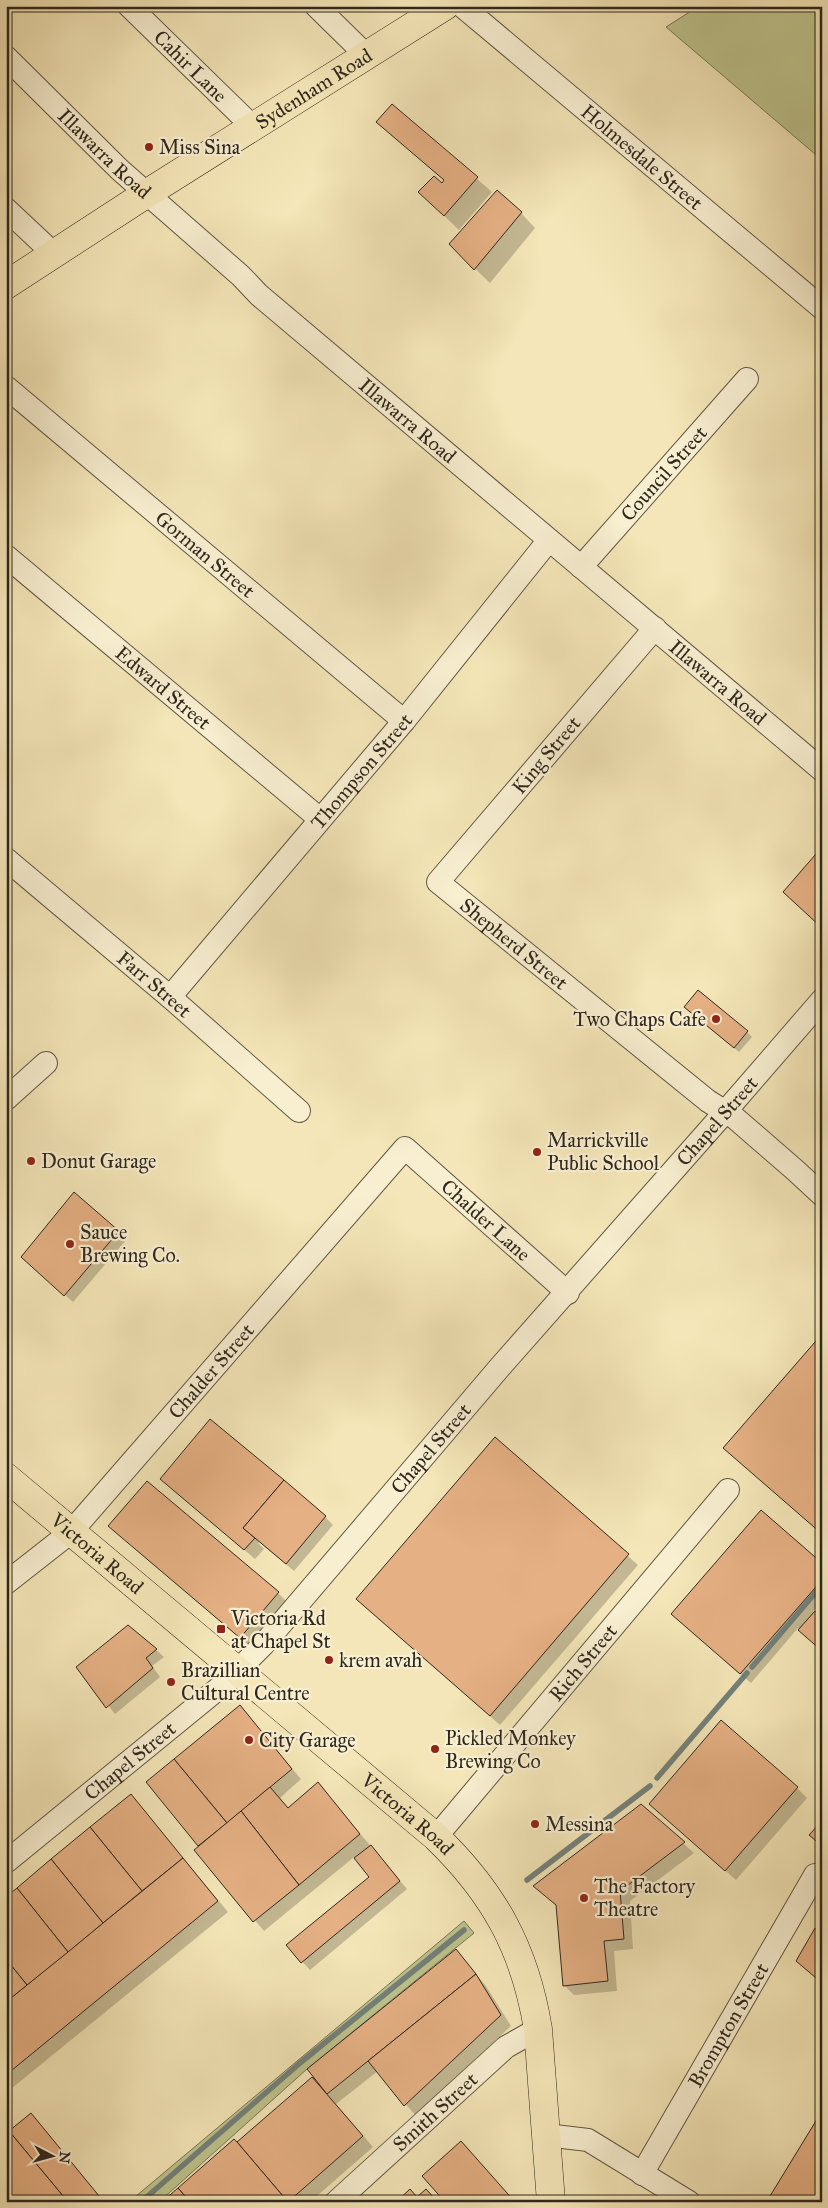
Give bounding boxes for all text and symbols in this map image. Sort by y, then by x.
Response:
street label: Cahir Lane [149,25,232,107]
street label: Sydenham Road [251,43,376,134]
street label: Holmesdale Street [576,99,708,215]
street label: Illawarra Road [53,104,156,204]
place label: Miss Sina [159,135,241,159]
marker: Miss Sina [143,141,155,153]
street label: Illawarra Road [354,373,461,468]
street label: Council Street [615,421,712,526]
street label: Gorman Street [151,506,260,603]
street label: Illawarra Road [664,634,771,730]
street label: Edward Street [110,641,216,734]
street label: Thompson Street [306,709,417,834]
street label: King Street [507,711,586,799]
street label: Shepherd Street [455,893,573,995]
street label: Farr Street [112,946,196,1022]
place label: Two Chaps Cafe [573,1007,706,1031]
marker: Two Chaps Cafe [710,1013,722,1025]
street label: Chapel Street [671,1071,763,1171]
place label: Marrickville Public School [547,1128,660,1175]
marker: Marrickville Public School [531,1146,543,1158]
place label: Donut Garage [41,1149,156,1174]
marker: Donut Garage [25,1155,37,1167]
street label: Chalder Lane [437,1174,536,1266]
place label: Sauce Brewing Co. [80,1220,180,1268]
marker: Sauce Brewing Co. [64,1238,76,1250]
street label: Chalder Street [163,1318,259,1424]
street label: Chapel Street [385,1398,476,1498]
street label: Victoria Road [45,1507,148,1599]
place label: Victoria Rd at Chapel St [230,1606,331,1653]
street label: Rich Street [544,1619,622,1706]
marker: Victoria Rd at Chapel St [215,1623,227,1635]
place label: krem avah [339,1648,422,1672]
marker: krem avah [323,1654,335,1666]
place label: Brazillian Cultural Centre [181,1658,310,1705]
marker: Brazillian Cultural Centre [165,1676,177,1688]
street label: Chapel Street [79,1716,181,1805]
place label: Pickled Monkey Brewing Co [445,1726,576,1774]
place label: City Garage [259,1728,355,1753]
marker: City Garage [243,1734,255,1746]
marker: Pickled Monkey Brewing Co [429,1743,441,1755]
street label: Victoria Road [356,1767,459,1860]
place label: Messina [545,1812,614,1836]
marker: Messina [529,1818,541,1830]
place label: The Factory Theatre [594,1874,696,1921]
marker: The Factory Theatre [578,1892,590,1904]
street label: Brompton Street [683,1959,774,2092]
street label: Smith Street [388,2067,482,2156]
north arrow [28,2130,78,2180]
text: N [55,2151,74,2164]

